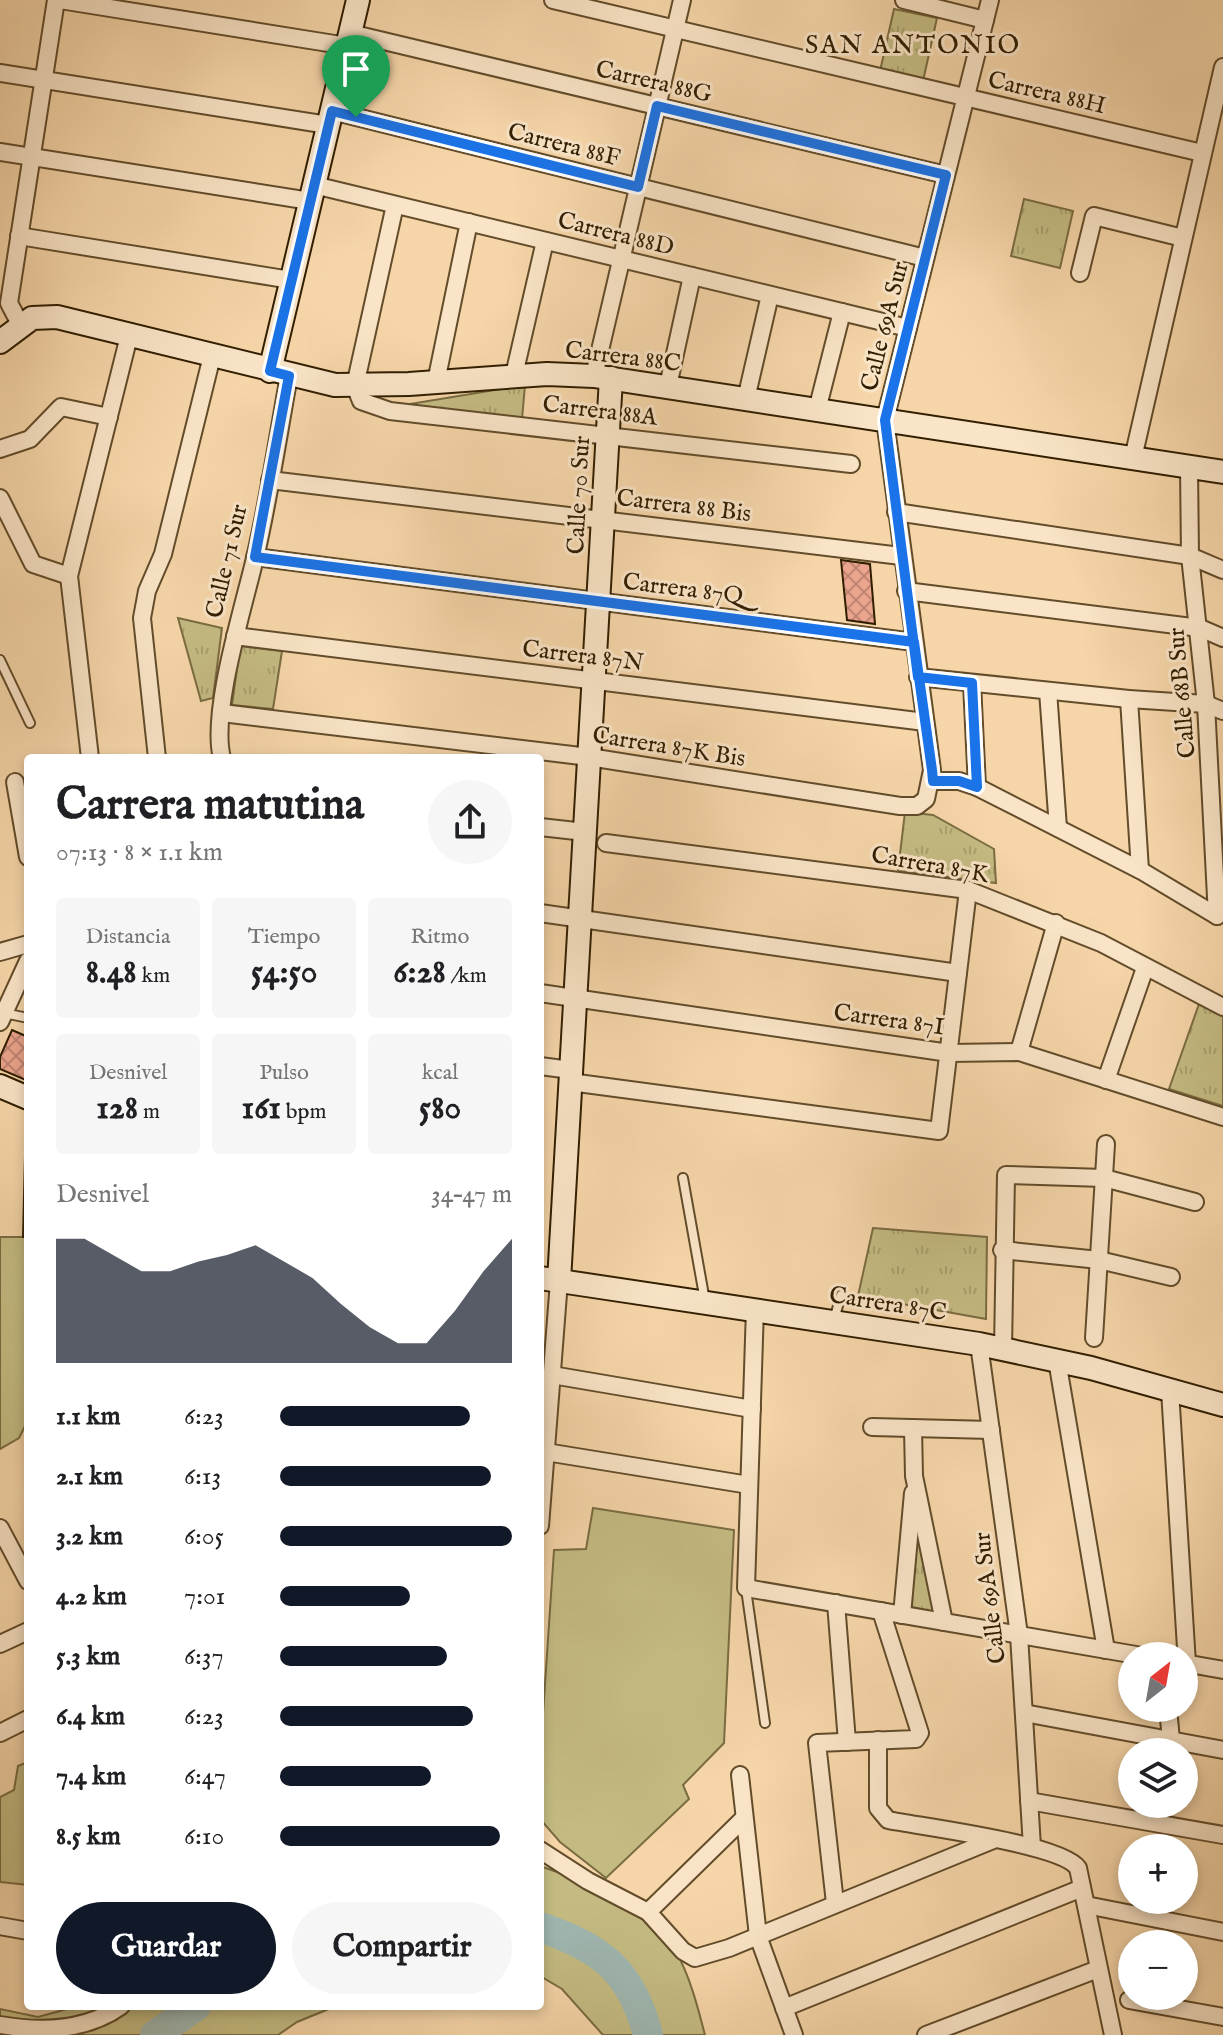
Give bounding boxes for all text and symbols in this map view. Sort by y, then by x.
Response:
district label: SAN ANTONIO [805,29,1021,62]
pin [322,35,390,117]
icon: arrive [334,47,378,91]
street label: Carrera 88G [592,54,715,111]
street label: Carrera 88H [985,65,1109,122]
street label: Carrera 88F [504,117,623,174]
street label: Carrera 88D [554,205,677,264]
street label: Calle 69A Sur [854,258,917,394]
street label: Carrera 88C [563,335,683,380]
street label: Carrera 88A [541,389,660,434]
street label: Calle 70 Sur [561,435,598,555]
street label: Carrera 88 Bis [615,483,753,530]
street label: Calle 71 Sur [199,501,256,621]
street label: Carrera 87Q [621,567,762,614]
street label: Calle 68B Sur [1161,626,1204,759]
street label: Carrera 87N [520,634,645,679]
street label: Carrera 87K Bis [590,720,748,775]
text: Carrera matutina [56,778,364,834]
button: share [428,780,512,864]
text: 07:13 · 8 × 1.1 km [56,836,223,869]
street label: Carrera 87K [869,840,991,891]
text: Distancia [86,923,170,951]
text: Tiempo [248,923,320,951]
text: Ritmo [411,923,469,951]
text: 8.48 [86,951,137,994]
text: 54:50 [251,951,317,994]
text: 6:28 [393,951,446,994]
text: km [137,962,170,990]
text: /km [446,962,487,990]
street label: Carrera 87I [831,997,946,1044]
text: Desnivel [89,1059,167,1087]
text: Pulso [259,1059,309,1087]
text: kcal [422,1059,458,1087]
text: 128 [96,1087,138,1130]
text: 161 [242,1087,281,1130]
text: 580 [419,1087,461,1130]
text: m [138,1098,160,1126]
text: bpm [281,1098,326,1126]
text: Desnivel [56,1178,149,1211]
text: 34–47 m [431,1178,512,1211]
street label: Carrera 87C [827,1280,949,1329]
text: 1.1 km [56,1400,121,1433]
text: 6:23 [184,1400,224,1433]
text: 2.1 km [56,1460,123,1493]
text: 6:13 [184,1460,221,1493]
text: 3.2 km [56,1520,123,1553]
text: 6:05 [184,1520,224,1553]
street label: Calle 69A Sur [967,1530,1014,1665]
text: 4.2 km [56,1580,127,1613]
text: 7:01 [184,1580,225,1613]
text: 5.3 km [56,1640,120,1673]
text: 6:37 [184,1640,224,1673]
north arrow [1118,1642,1198,1722]
map controls [1118,1642,1198,2010]
text: 6.4 km [56,1700,125,1733]
text: 6:23 [184,1700,224,1733]
button: layers [1118,1738,1198,1818]
text: 7.4 km [56,1760,126,1793]
text: 6:47 [184,1760,226,1793]
text: 8.5 km [56,1820,121,1853]
text: 6:10 [184,1820,224,1853]
button: + [1118,1834,1198,1914]
button: Guardar [56,1902,276,1994]
button: Compartir [292,1902,512,1994]
button: − [1118,1930,1198,2010]

